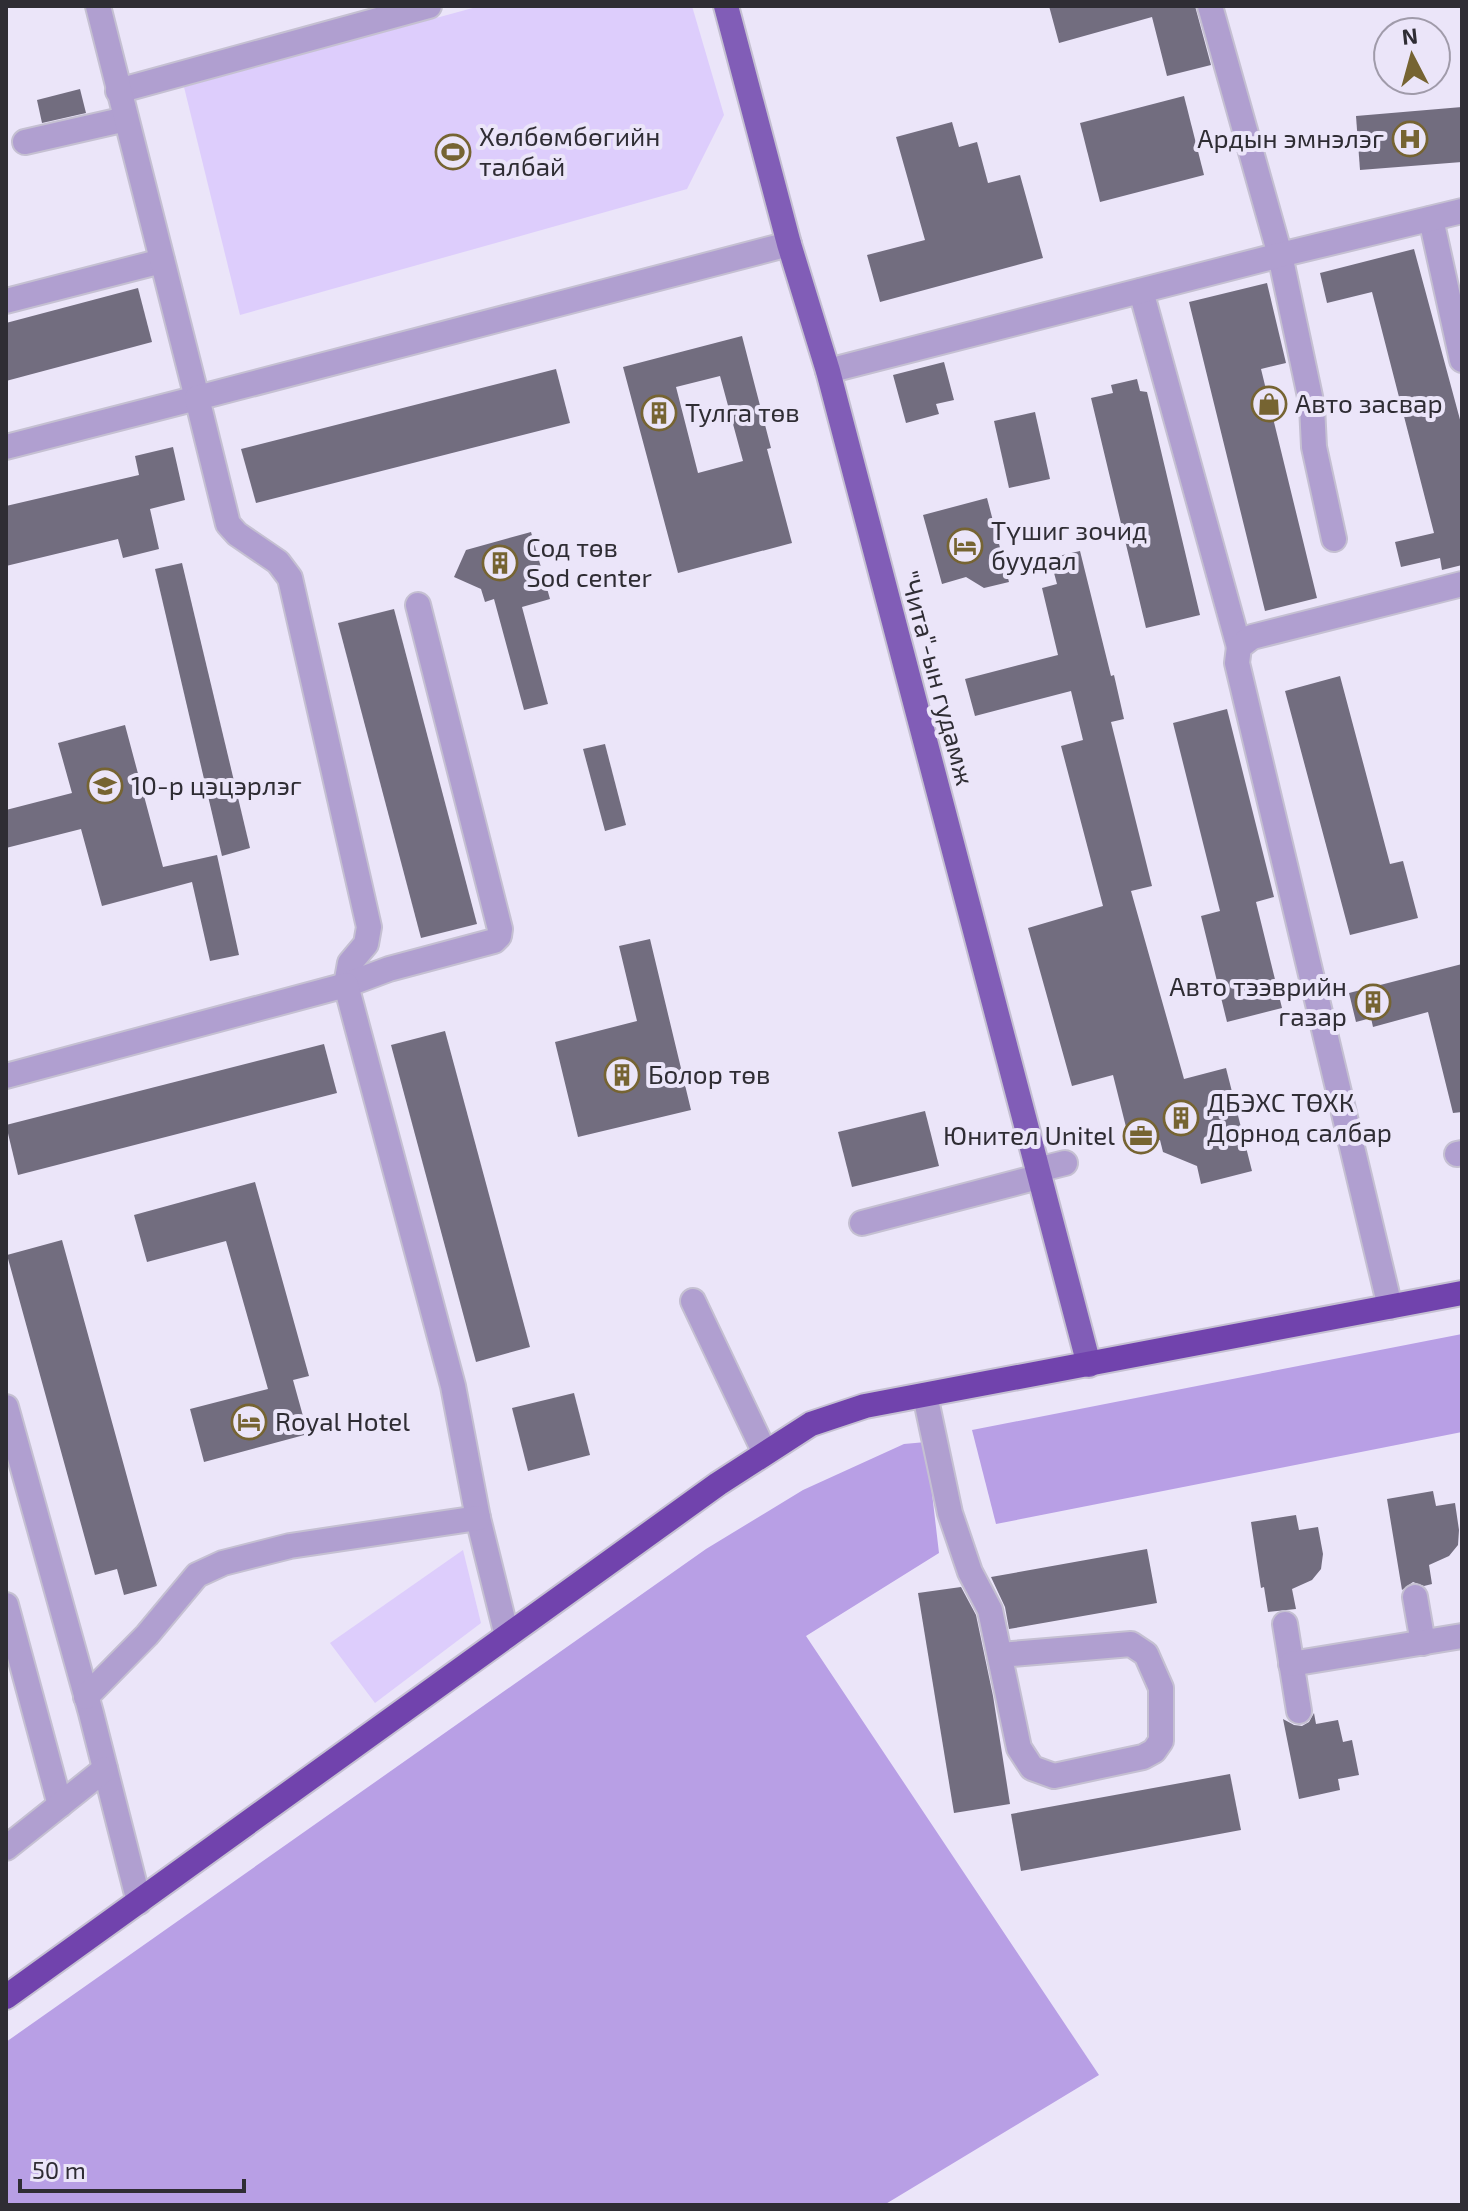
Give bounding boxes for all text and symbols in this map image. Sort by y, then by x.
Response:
north arrow [1372,16,1452,96]
text: N [1401,21,1419,49]
place label: Хөлбөмбөгийн талбай [479,120,660,181]
hospital icon: Ардын эмнэлэг [1391,120,1429,158]
place label: Ардын эмнэлэг [1197,122,1384,153]
sports icon: Хөлбөмбөгийн талбай [434,133,472,171]
shop icon: Авто засвар [1250,385,1288,423]
place label: Авто засвар [1295,387,1443,418]
building icon: Тулга төв [640,394,678,432]
place label: Тулга төв [685,396,800,428]
place label: Түшиг зочид буудал [991,514,1147,576]
hotel icon: Түшиг зочид буудал [946,527,984,565]
place label: Сод төв Sod center [526,531,652,592]
building icon: Сод төв Sod center [481,544,519,582]
street label: "Чита"-ын гудамж [894,567,982,789]
school or university icon: 10-р цэцэрлэг [86,767,124,805]
place label: 10-р цэцэрлэг [131,769,302,800]
place label: Авто тээврийн газар [1169,970,1347,1031]
building icon: Авто тээврийн газар [1354,983,1392,1021]
building icon: Болор төв [603,1056,641,1094]
place label: Болор төв [648,1058,770,1089]
place label: ДБЭХС ТӨХК Дорнод салбар [1207,1086,1392,1147]
building icon: ДБЭХС ТӨХК Дорнод салбар [1162,1099,1200,1137]
office icon: Юнител Unitel [1122,1117,1160,1155]
place label: Юнител Unitel [943,1119,1115,1150]
hotel icon: Royal Hotel [230,1403,268,1441]
place label: Royal Hotel [275,1405,410,1436]
scale bar [20,2143,244,2193]
text: 50 m [32,2155,86,2184]

